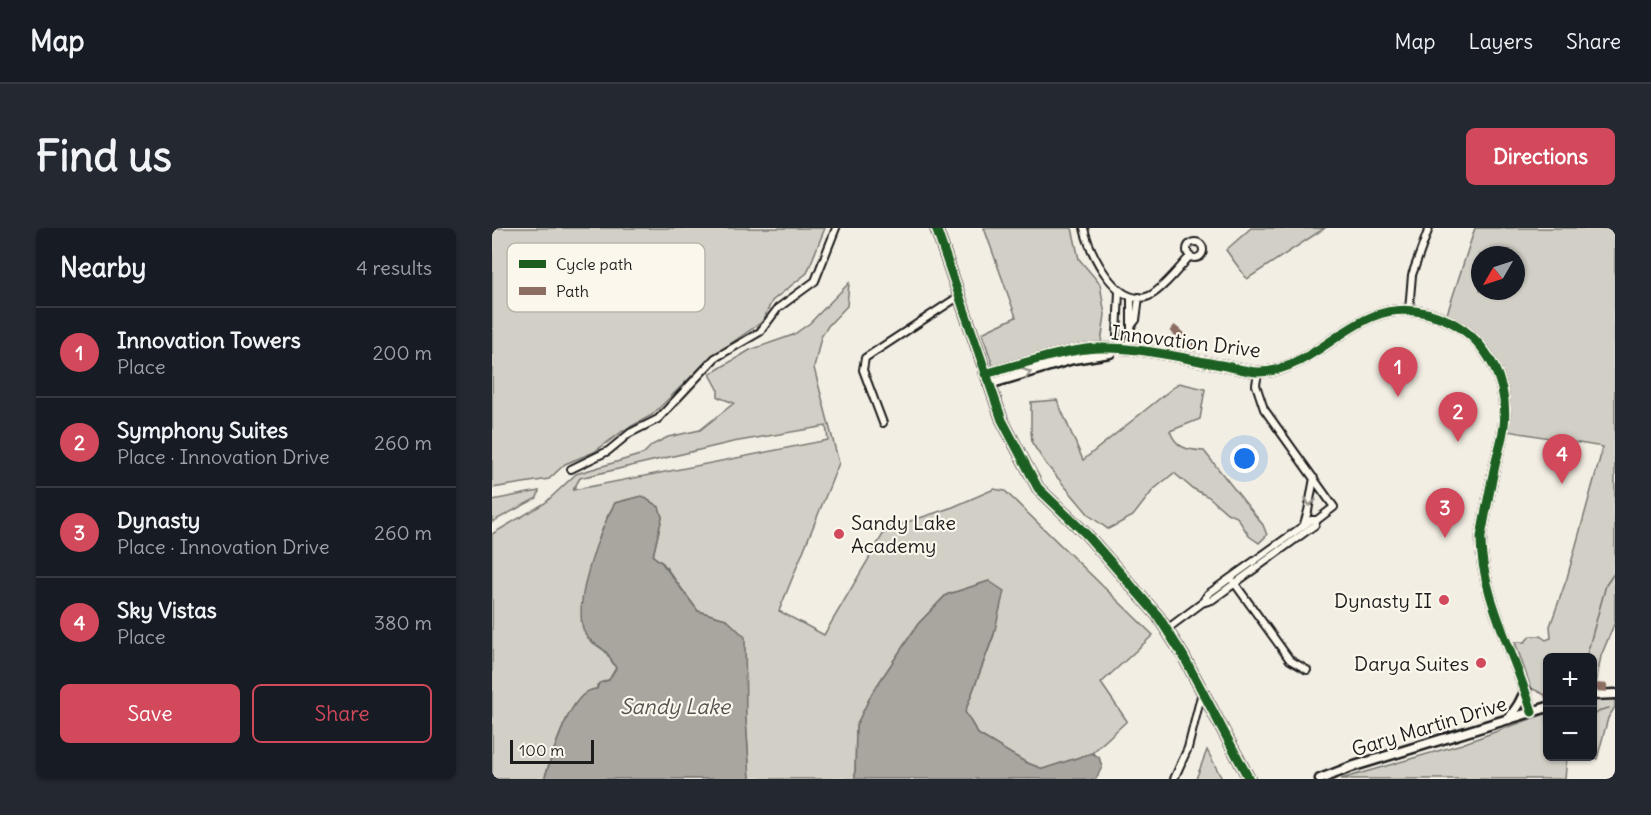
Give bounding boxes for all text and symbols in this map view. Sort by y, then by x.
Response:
text: Map [30,23,84,59]
text: Map [1395,28,1435,55]
text: Layers [1468,28,1533,55]
text: Share [1566,28,1621,55]
button: Directions [1466,128,1615,185]
text: Find us [36,130,172,182]
legend [507,243,705,312]
north arrow [1471,246,1525,300]
text: Nearby [60,251,146,284]
text: Cycle path [556,254,632,274]
text: 4 results [356,255,432,280]
text: Path [556,281,589,301]
street label: Innovation Drive [1110,319,1262,363]
text: Innovation Towers [117,326,301,354]
text: 1 [76,340,83,365]
text: 200 m [372,340,432,365]
pin: 1 [1378,348,1418,397]
text: Place [117,354,165,379]
one-way arrow [1021,368,1032,380]
pin: 2 [1438,392,1478,442]
text: Symphony Suites [117,416,288,444]
text: 2 [74,430,85,455]
text: 260 m [374,430,432,455]
pin: 4 [1542,434,1582,484]
text: Place · Innovation Drive [117,444,329,469]
your location [1230,444,1259,473]
pin: 3 [1426,488,1464,538]
one-way arrow [1304,497,1317,507]
text: Dynasty [117,506,200,534]
place label: Sandy Lake Academy [851,510,956,558]
text: 3 [74,520,85,545]
text: 260 m [374,520,432,545]
marker: Sandy Lake Academy [832,527,846,541]
text: Place · Innovation Drive [117,534,329,559]
place label: Dynasty II [1334,588,1432,613]
marker: Dynasty II [1437,593,1451,607]
text: Sky Vistas [117,596,217,624]
text: 4 [74,610,85,635]
text: 380 m [374,610,432,635]
text: Place [117,624,165,649]
place label: Darya Suites [1354,651,1469,676]
map controls [1543,653,1597,761]
button: + [1543,653,1597,707]
marker: Darya Suites [1474,656,1488,670]
button: Save [60,684,240,743]
button: Share [252,684,432,743]
street label: Gary Martin Drive [1349,691,1509,761]
water label: Sandy Lake [620,693,732,720]
button: − [1543,707,1597,761]
scale bar [510,737,594,764]
text: 100 m [519,740,564,760]

